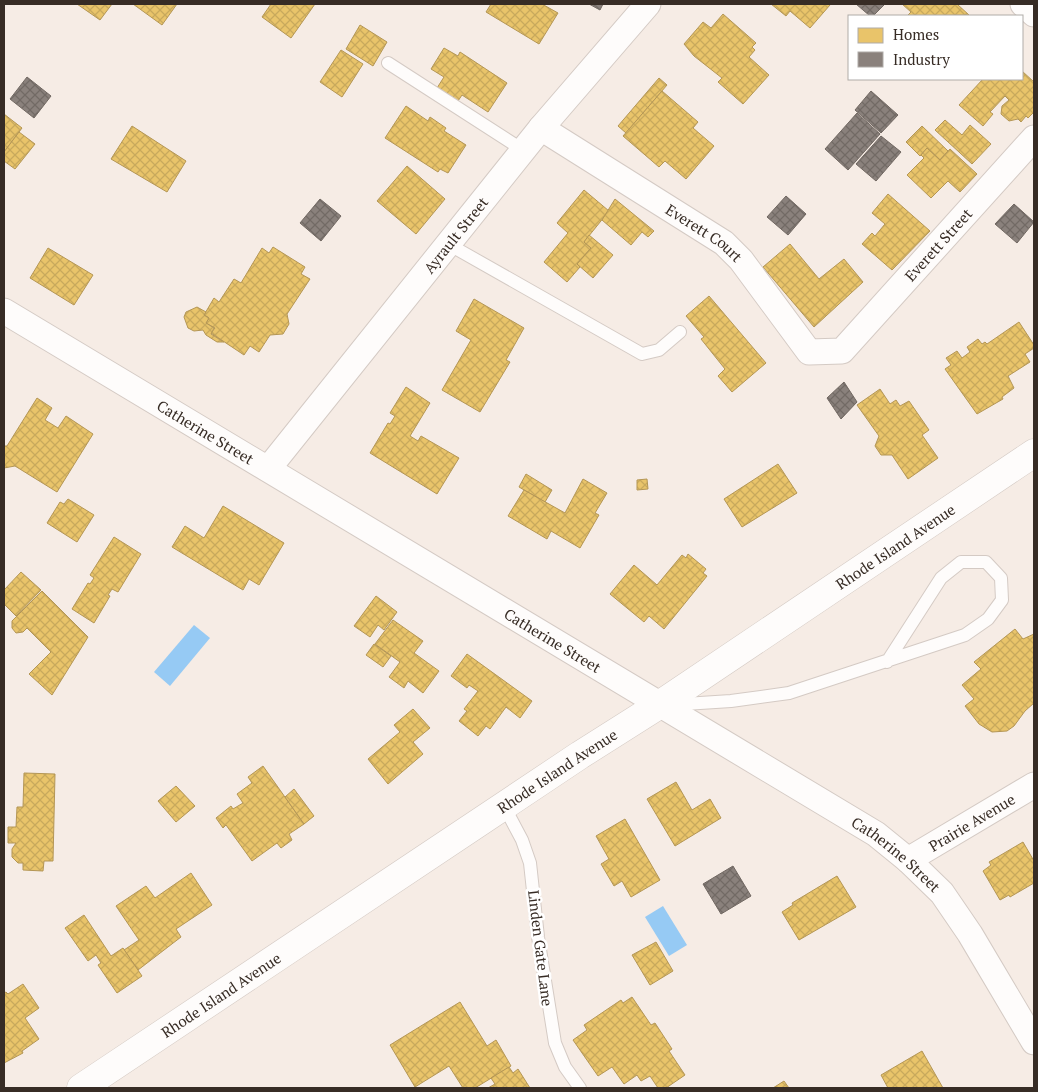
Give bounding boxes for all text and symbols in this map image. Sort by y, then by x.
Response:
legend [848,15,1023,80]
text: Homes [893,24,939,44]
text: Industry [893,49,950,69]
street label: Ayrault Street [419,192,492,277]
street label: Everett Court [662,199,747,266]
street label: Everett Street [900,203,976,285]
street label: Catherine Street [153,395,258,469]
street label: Rhode Island Avenue [832,499,959,594]
street label: Catherine Street [501,603,605,677]
street label: Rhode Island Avenue [493,724,621,818]
street label: Prairie Avenue [925,789,1018,856]
street label: Catherine Street [848,812,945,897]
street label: Linden Gate Lane [524,889,558,1007]
street label: Rhode Island Avenue [157,948,284,1042]

